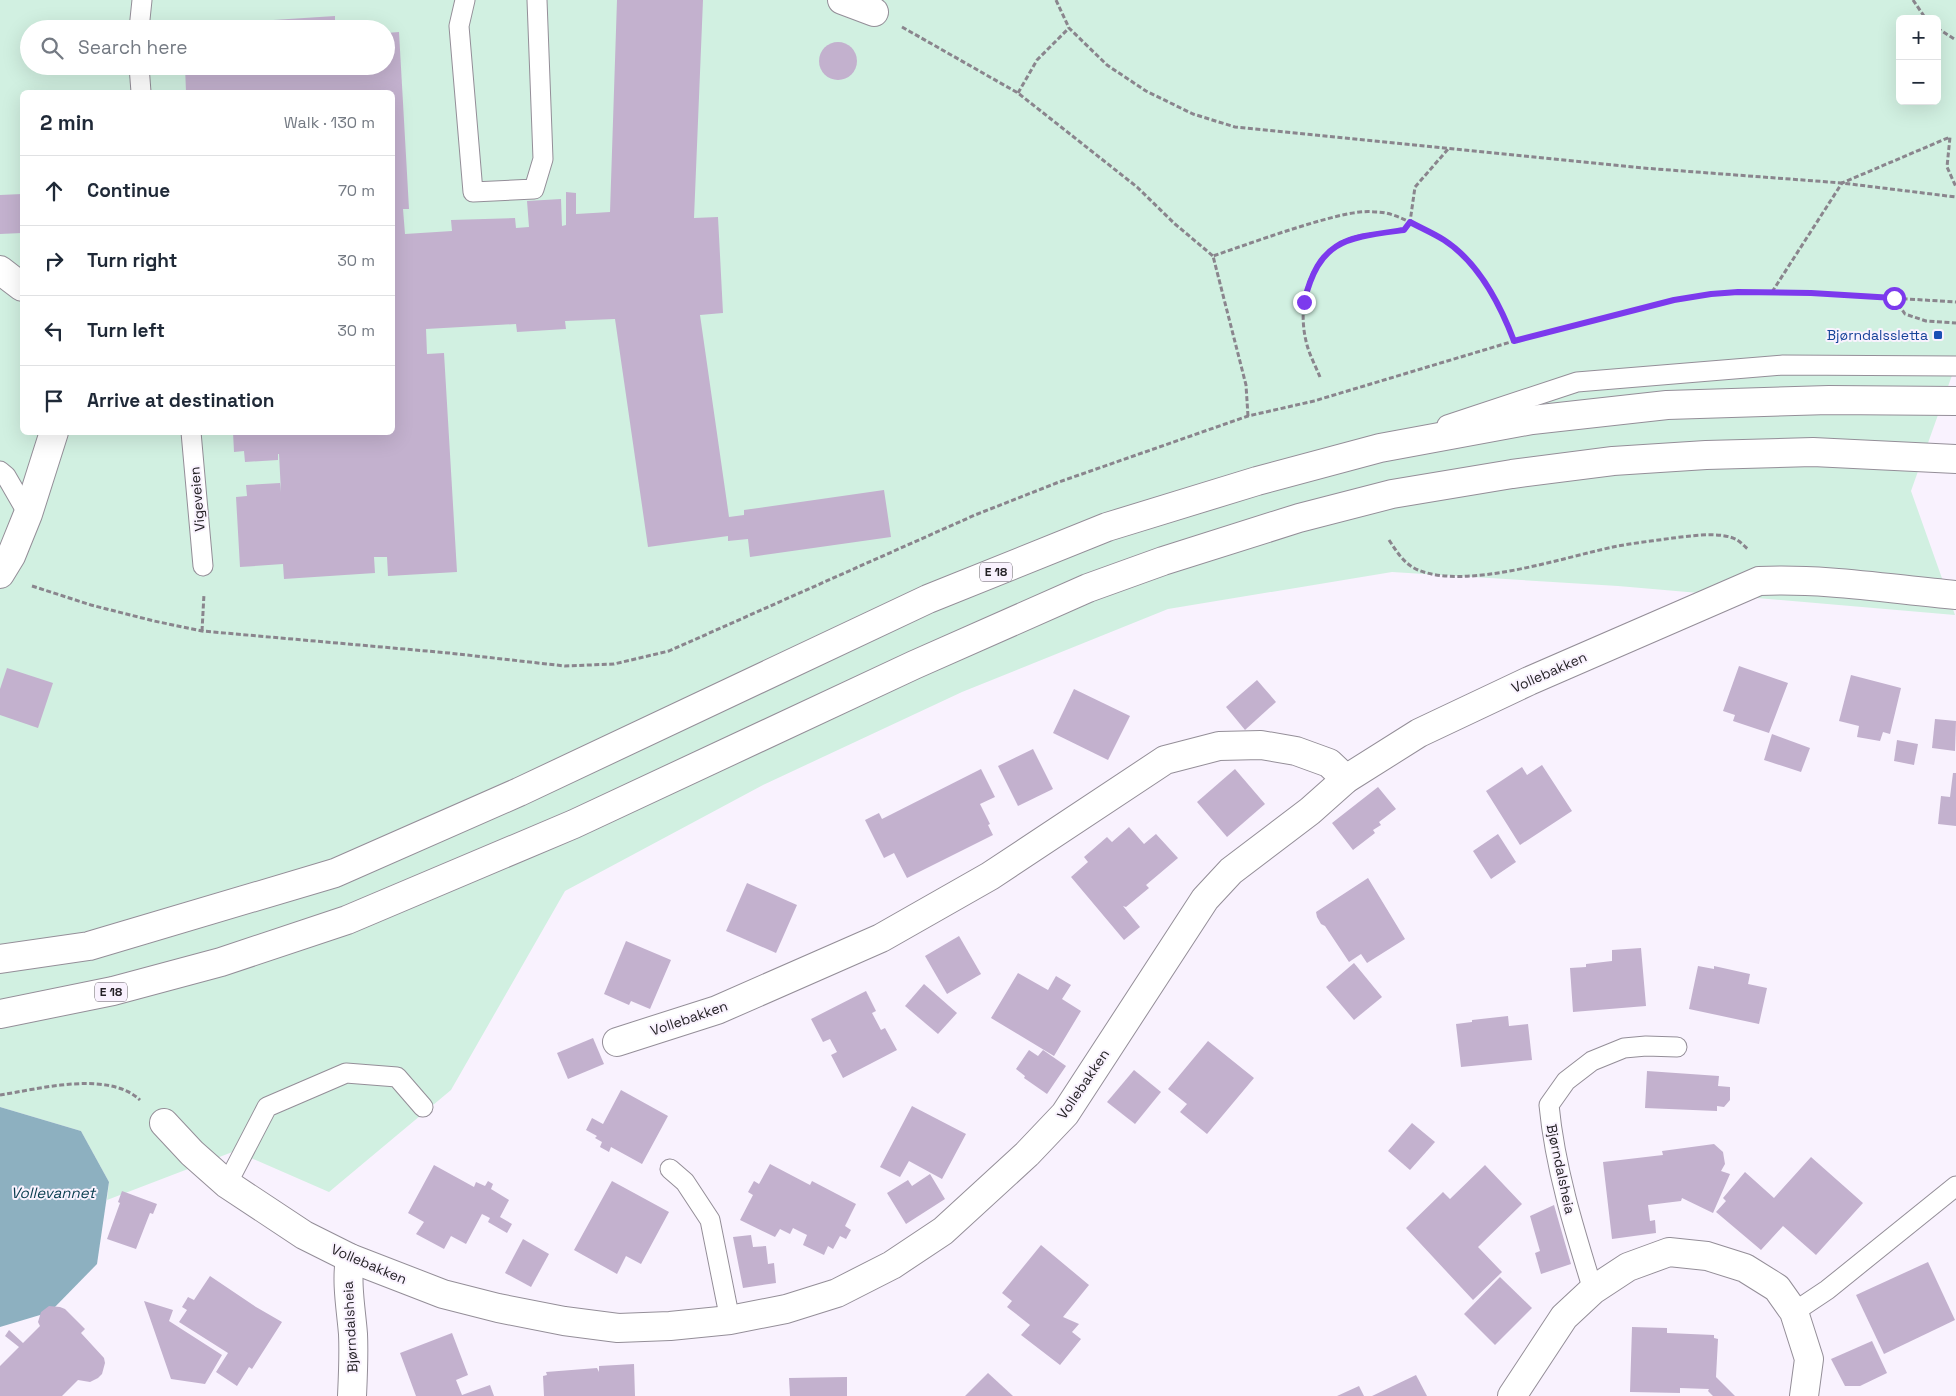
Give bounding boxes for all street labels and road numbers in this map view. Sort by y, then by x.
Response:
street label: Vigeveien [185,466,209,532]
road number: E 18 [980,562,1012,582]
street label: Vollebakken [1509,647,1589,697]
road number: E 18 [95,982,127,1002]
street label: Vollebakken [648,996,730,1040]
street label: Vollebakken [1053,1046,1113,1122]
street label: Bjørndalsheia [1543,1122,1579,1216]
street label: Vollebakken [328,1240,410,1288]
street label: Bjørndalsheia [339,1281,361,1373]

